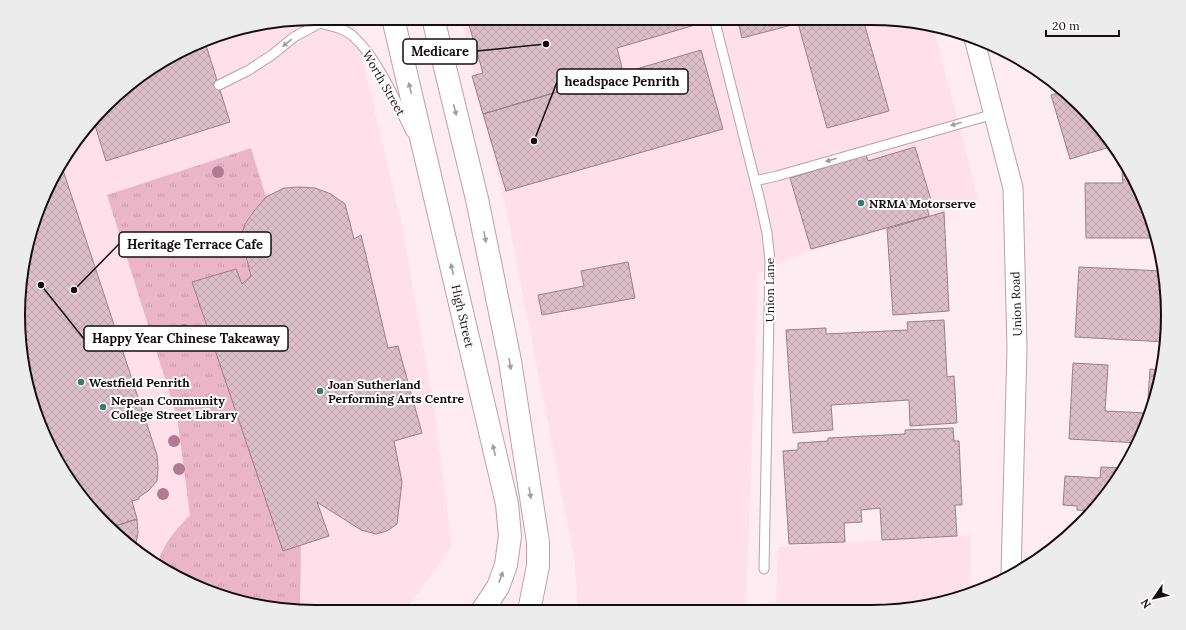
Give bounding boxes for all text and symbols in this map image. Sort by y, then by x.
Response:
scale bar [1046,12,1119,38]
text: 20 m [1052,18,1080,33]
one-way arrow [281,38,292,47]
callout: Medicare [403,39,477,64]
text: Medicare [411,43,469,60]
street label: Worth Street [359,48,409,119]
callout: headspace Penrith [557,69,688,94]
text: headspace Penrith [565,73,679,90]
one-way arrow [406,81,412,94]
one-way arrow [453,104,459,117]
one-way arrow [950,121,962,127]
one-way arrow [825,157,837,163]
place label: NRMA Motorserve [869,196,976,211]
marker: NRMA Motorserve [856,198,866,208]
one-way arrow [482,231,488,243]
callout: Heritage Terrace Cafe [119,232,271,257]
text: Heritage Terrace Cafe [127,236,263,253]
street label: Union Lane [762,257,777,322]
one-way arrow [449,263,455,275]
street label: Union Road [1007,271,1025,337]
street label: High Street [449,283,478,349]
callout: Happy Year Chinese Takeaway [84,326,288,351]
text: Happy Year Chinese Takeaway [92,330,281,347]
one-way arrow [507,358,513,371]
place label: Westfield Penrith [89,375,190,390]
marker: Westfield Penrith [76,377,86,387]
place label: Joan Sutherland Performing Arts Centre [328,377,465,406]
marker: Joan Sutherland Performing Arts Centre [315,386,325,396]
place label: Nepean Community College Street Library [111,393,238,422]
marker: Nepean Community College Street Library [98,402,108,412]
one-way arrow [491,444,497,456]
one-way arrow [528,487,534,499]
one-way arrow [498,571,504,583]
north arrow [1134,578,1174,618]
text: N [1137,596,1154,611]

